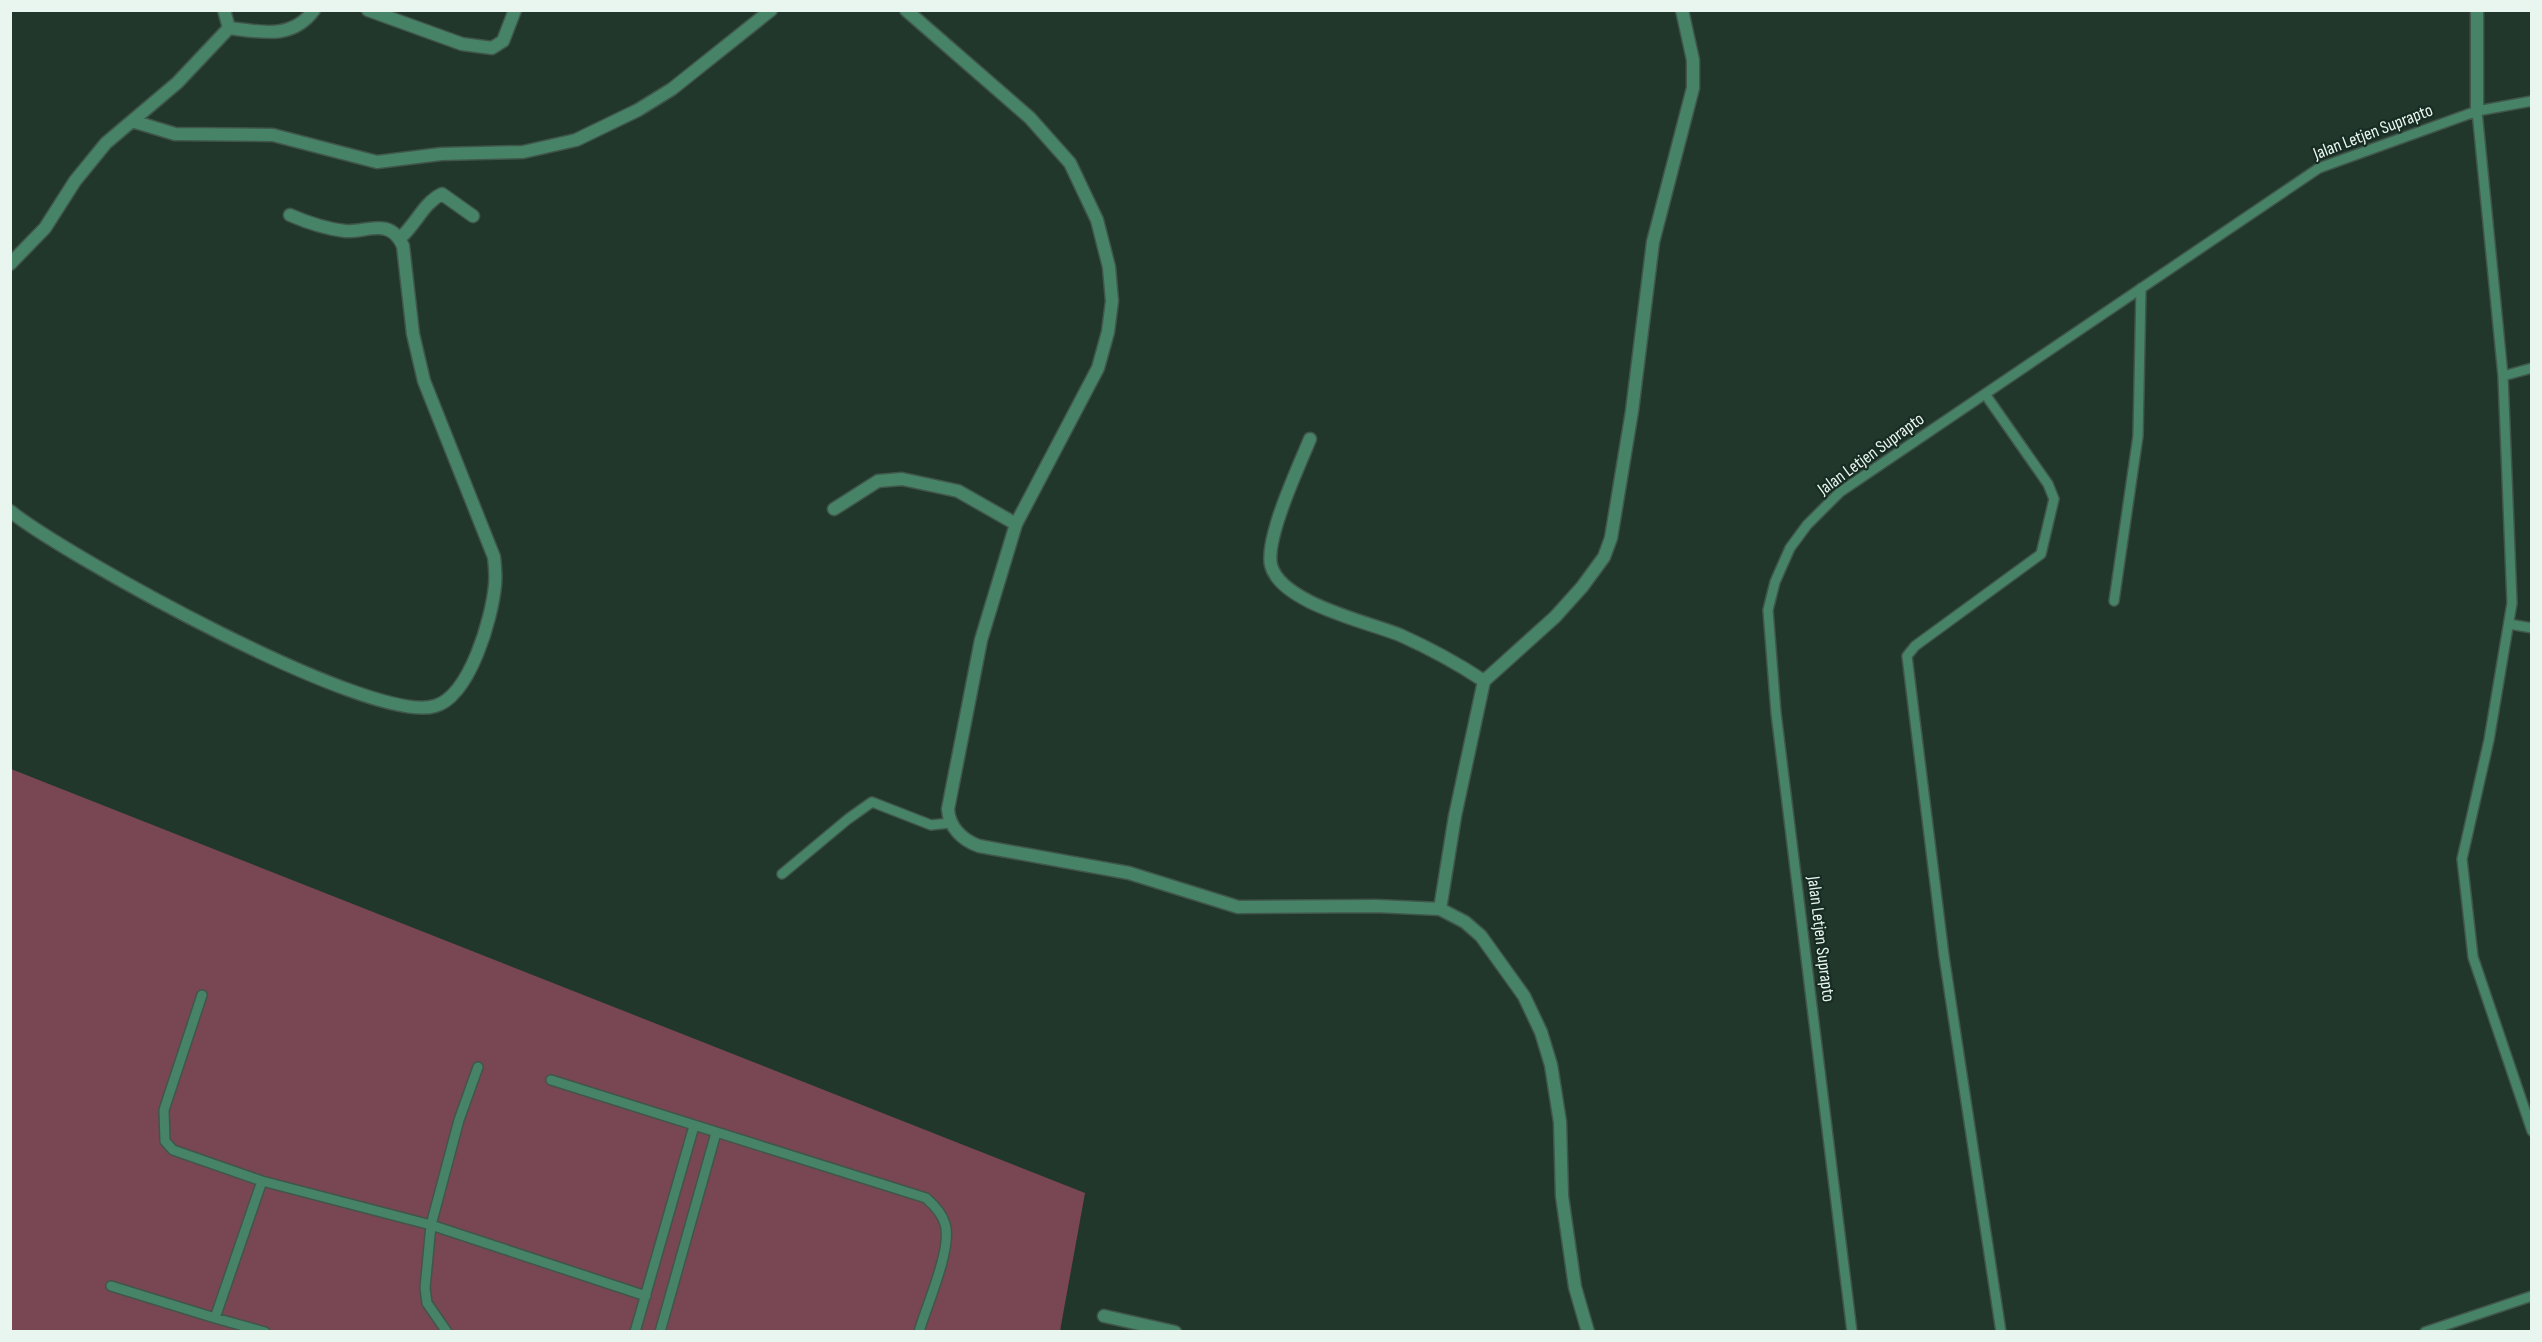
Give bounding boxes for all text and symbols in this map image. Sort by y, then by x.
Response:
street label: Jalan Letjen Suprapto [2309,100,2436,165]
street label: Jalan Letjen Suprapto [1813,408,1928,500]
street label: Jalan Letjen Suprapto [1803,874,1839,1003]

